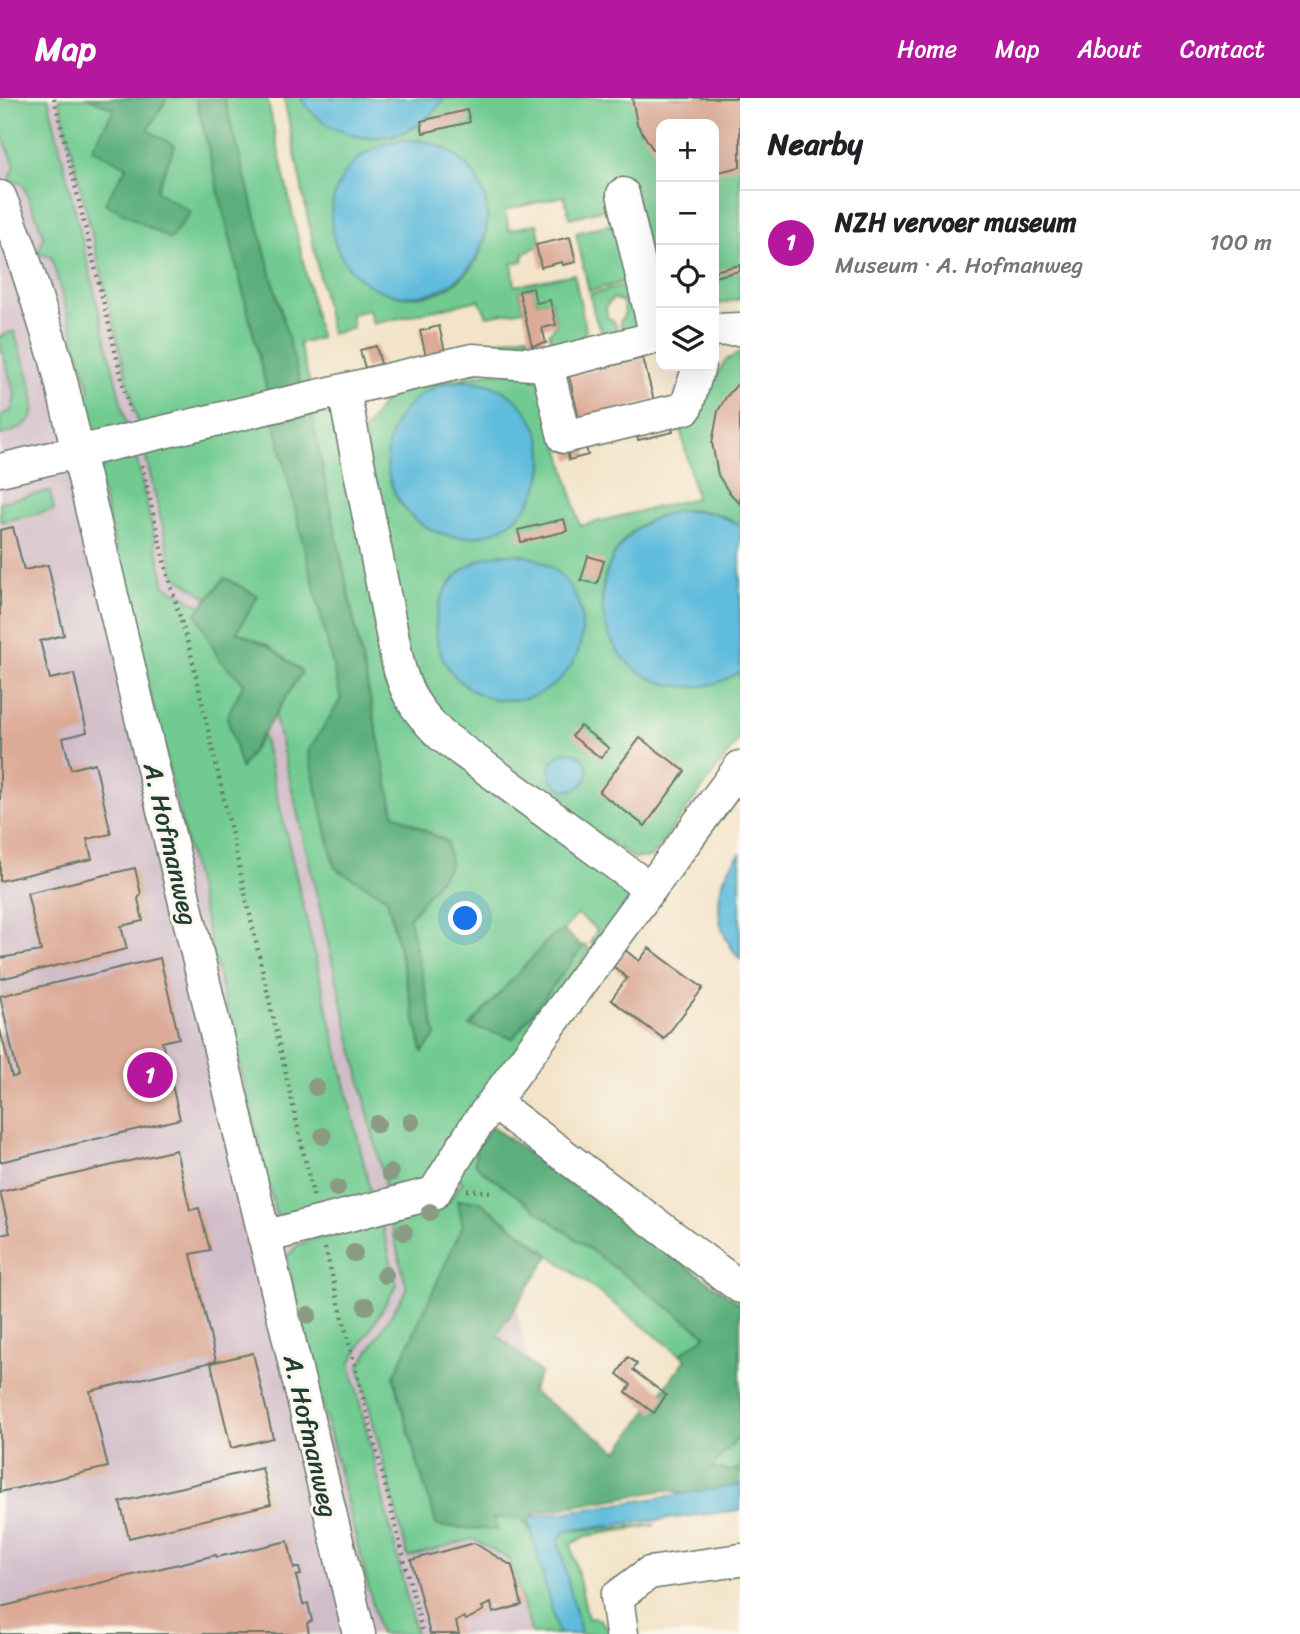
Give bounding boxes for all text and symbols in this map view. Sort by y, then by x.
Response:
text: Map [35,20,96,78]
text: Home [897,28,957,70]
text: Map [995,28,1039,70]
text: About [1077,28,1142,70]
text: Contact [1180,28,1265,70]
text: Nearby [768,117,863,171]
map controls [656,119,719,371]
button: + [656,119,719,182]
button: − [656,182,719,245]
text: NZH vervoer museum [835,199,1076,245]
text: 1 [786,222,796,263]
text: 100 m [1209,222,1272,263]
button: locate [656,245,719,308]
text: Museum · A. Hofmanweg [835,245,1083,286]
button: layers [656,308,719,371]
street label: A. Hofmanweg [130,757,212,930]
your location [448,901,482,935]
pin: 1 [127,1049,173,1101]
street label: A. Hofmanweg [270,1349,352,1522]

